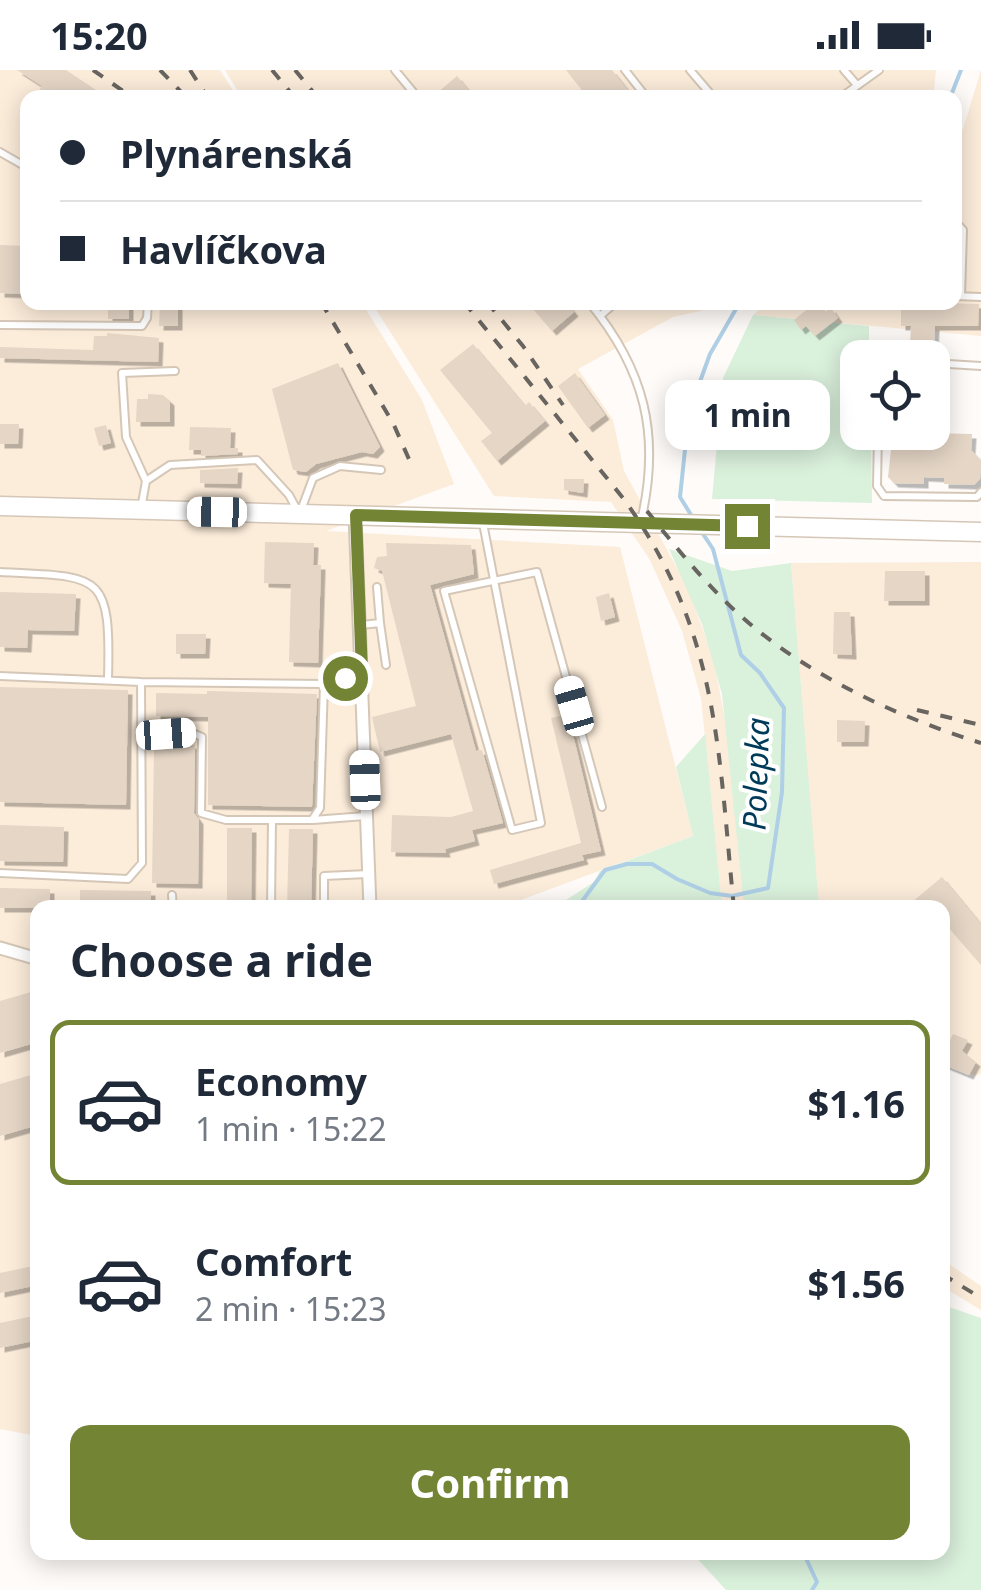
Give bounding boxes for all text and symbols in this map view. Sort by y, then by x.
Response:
text: 15:20 [50,9,148,61]
text: Plynárenská [120,127,353,179]
text: Havlíčkova [120,223,327,275]
map controls [840,340,950,450]
button: locate [840,340,950,450]
callout: 1 min [664,381,830,451]
text: 1 min [703,393,792,436]
car [187,496,247,528]
route end [725,504,770,549]
route start [323,656,368,701]
car [551,673,597,739]
car [135,717,197,751]
water label: Polepka [732,717,778,831]
car [349,749,381,811]
text: Choose a ride [70,929,373,990]
text: Economy [195,1055,367,1107]
icon: car [75,1058,165,1148]
text: $1.16 [807,1077,905,1129]
text: 1 min · 15:22 [195,1107,387,1150]
text: Comfort [195,1235,352,1287]
icon: car [75,1238,165,1328]
text: $1.56 [807,1257,905,1309]
text: 2 min · 15:23 [195,1287,387,1330]
button: Confirm [70,1425,910,1540]

